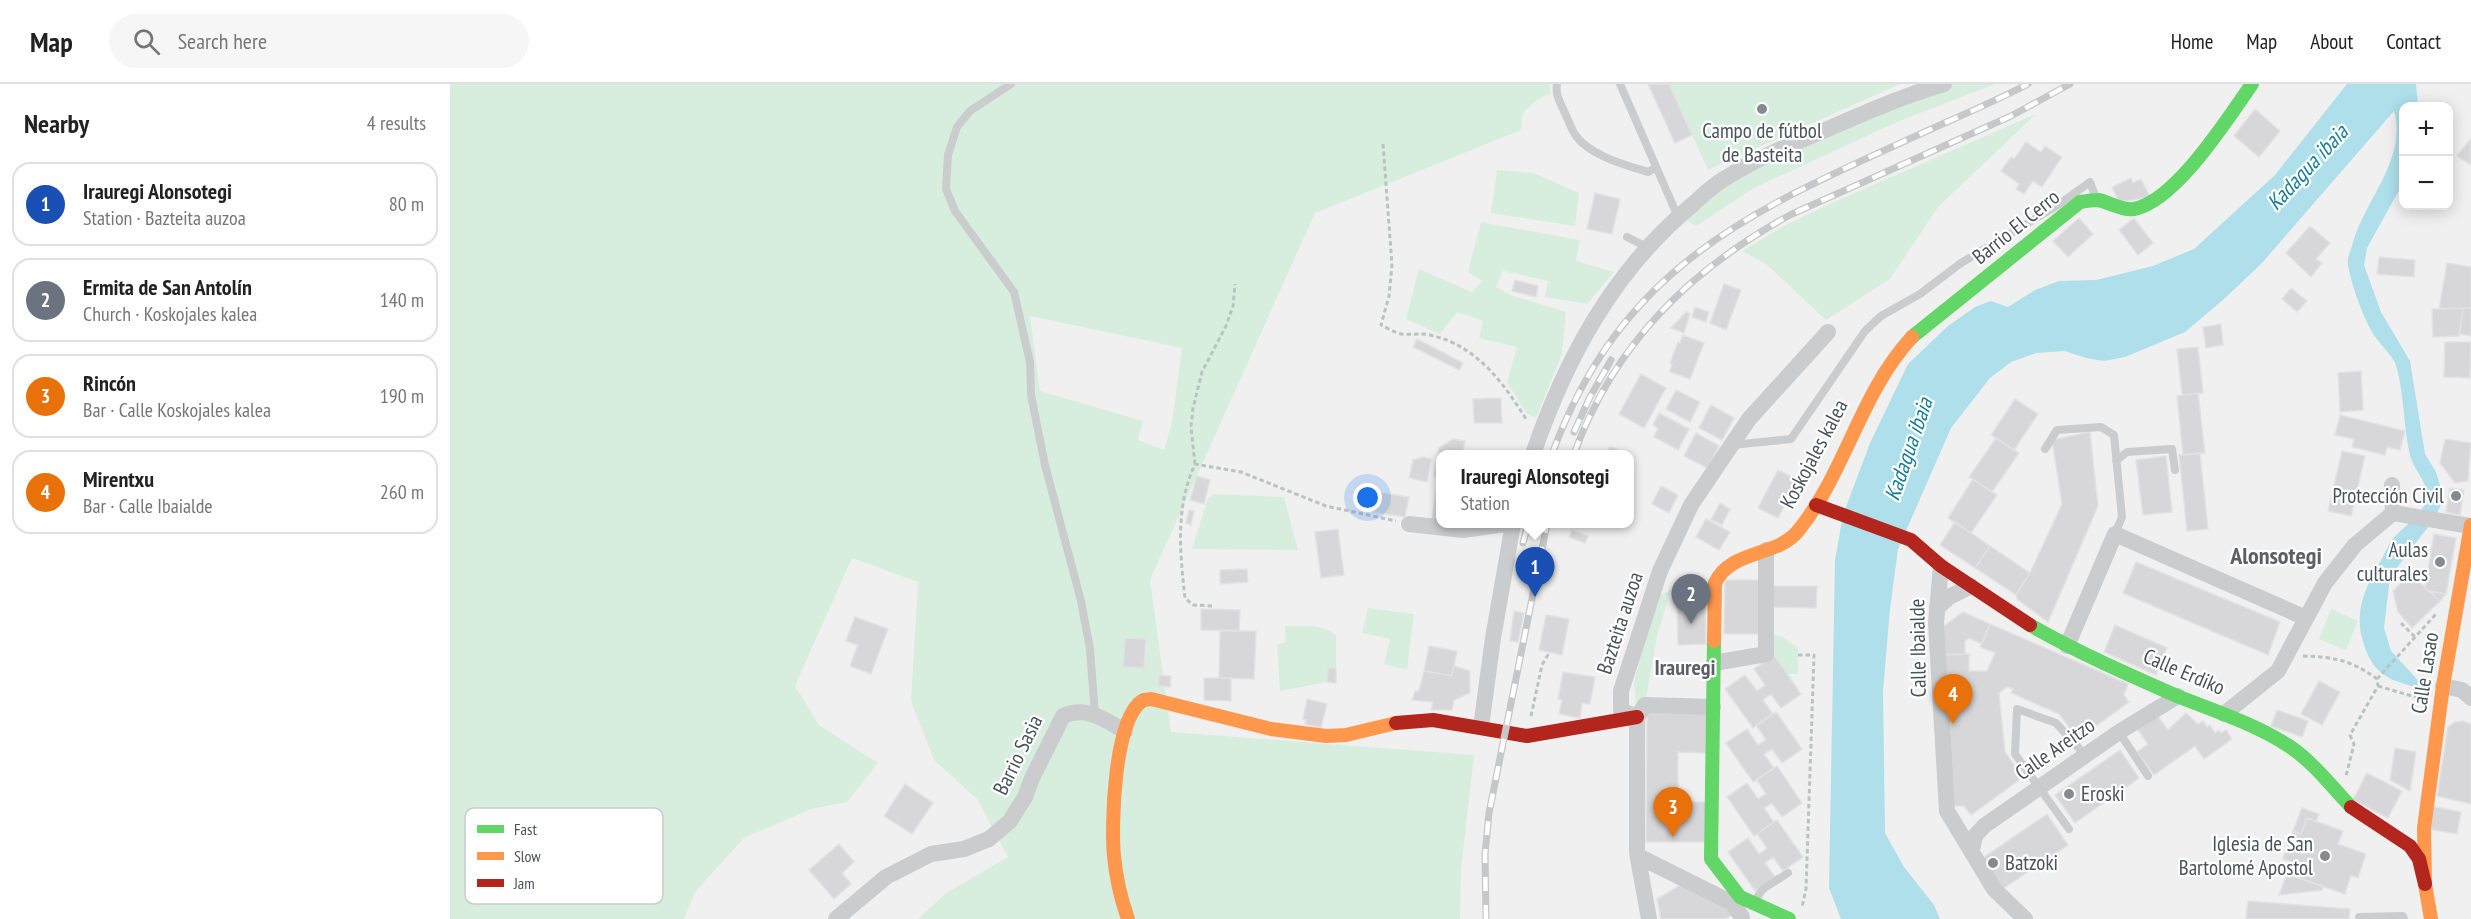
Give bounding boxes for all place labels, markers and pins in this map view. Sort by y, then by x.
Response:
marker: Campo de fútbol de Basteita [1755,102,1769,116]
place label: Campo de fútbol de Basteita [1702,117,1822,168]
place label: Protección Civil [2332,482,2444,509]
marker: Protección Civil [2449,489,2463,503]
place label: Aulas culturales [2357,536,2428,587]
pin: 1 [1516,548,1554,597]
marker: Aulas culturales [2433,555,2447,569]
pin: 2 [1672,574,1710,624]
pin: 4 [1934,674,1972,724]
place label: Eroski [2081,780,2125,807]
marker: Eroski [2062,787,2076,801]
pin: 3 [1654,788,1692,837]
place label: Iglesia de San Bartolomé Apostol [2179,830,2313,881]
place label: Batzoki [2005,849,2058,876]
marker: Iglesia de San Bartolomé Apostol [2318,849,2332,863]
marker: Batzoki [1986,856,2000,870]

